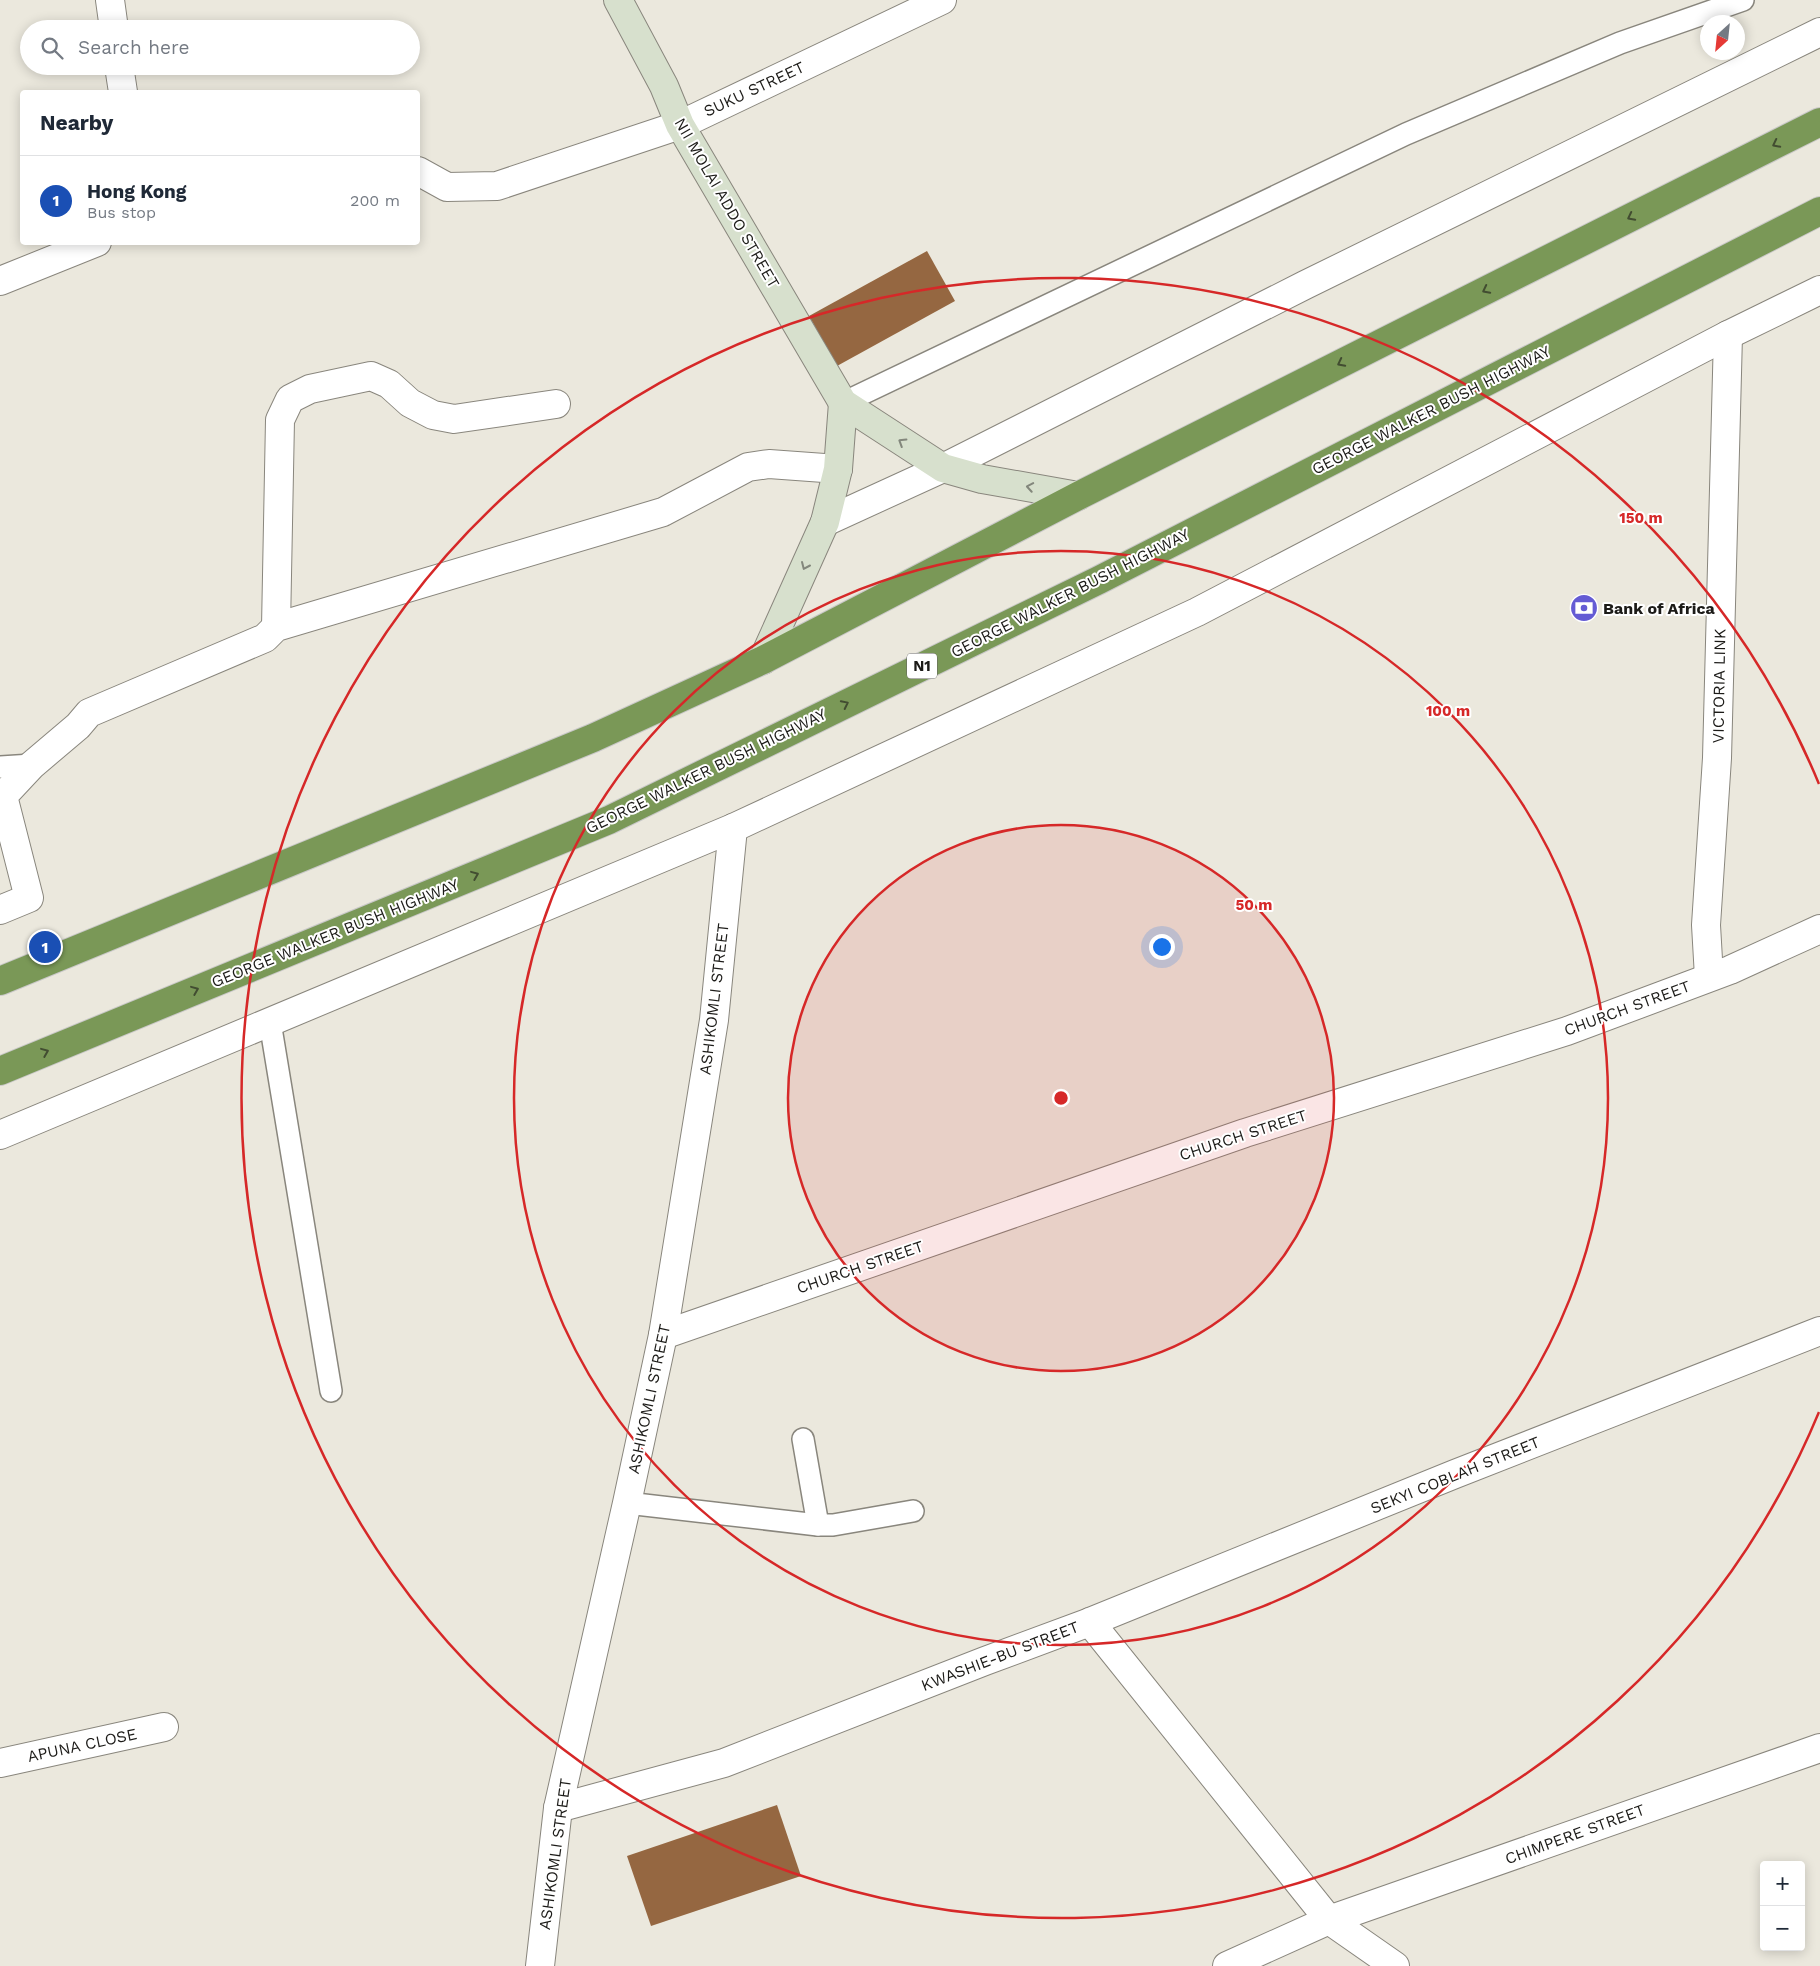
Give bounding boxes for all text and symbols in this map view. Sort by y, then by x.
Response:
north arrow [1700,15,1745,60]
search box [20,20,420,75]
icon: search [38,34,66,62]
text: Search here [78,36,189,59]
street label: SUKU STREET [701,57,808,121]
text: Nearby [40,110,113,135]
street label: NII MOLAI ADDO STREET [670,115,784,292]
one-way arrow [1773,138,1782,148]
text: Hong Kong [87,180,186,203]
text: 1 [53,191,59,210]
text: 200 m [350,191,400,210]
text: Bus stop [87,203,156,222]
one-way arrow [1627,211,1636,221]
one-way arrow [1482,284,1491,294]
street label: GEORGE WALKER BUSH HIGHWAY [1309,341,1553,479]
one-way arrow [1337,357,1346,367]
one-way arrow [898,439,907,448]
one-way arrow [1025,483,1034,493]
text: 150 m [1619,509,1663,527]
street label: GEORGE WALKER BUSH HIGHWAY [948,524,1192,662]
one-way arrow [801,561,812,570]
bank icon: Bank of Africa [1569,593,1599,623]
place label: Bank of Africa [1603,599,1715,618]
street label: VICTORIA LINK [1709,628,1730,743]
road number: N1 [907,654,937,678]
one-way arrow [840,700,849,710]
text: 100 m [1426,702,1470,720]
street label: GEORGE WALKER BUSH HIGHWAY [583,704,829,838]
one-way arrow [470,871,479,882]
street label: GEORGE WALKER BUSH HIGHWAY [209,875,461,991]
text: 50 m [1236,896,1272,914]
street label: ASHIKOMLI STREET [695,922,733,1076]
pin: 1 [29,928,61,966]
your location [1149,934,1175,960]
street label: CHURCH STREET [1561,976,1693,1040]
one-way arrow [190,986,199,997]
one-way arrow [40,1048,49,1058]
centre of rings [1052,1089,1070,1107]
street label: CHURCH STREET [1177,1105,1309,1165]
street label: CHURCH STREET [794,1236,926,1298]
street label: ASHIKOMLI STREET [624,1322,674,1476]
street label: SEKYI COBLAH STREET [1368,1432,1543,1518]
street label: KWASHIE-BU STREET [918,1617,1082,1695]
street label: APUNA CLOSE [26,1724,138,1766]
street label: ASHIKOMLI STREET [535,1777,575,1931]
street label: CHIMPERE STREET [1502,1800,1648,1868]
map controls [1760,1861,1805,1951]
button: + [1760,1861,1805,1906]
button: − [1760,1906,1805,1951]

